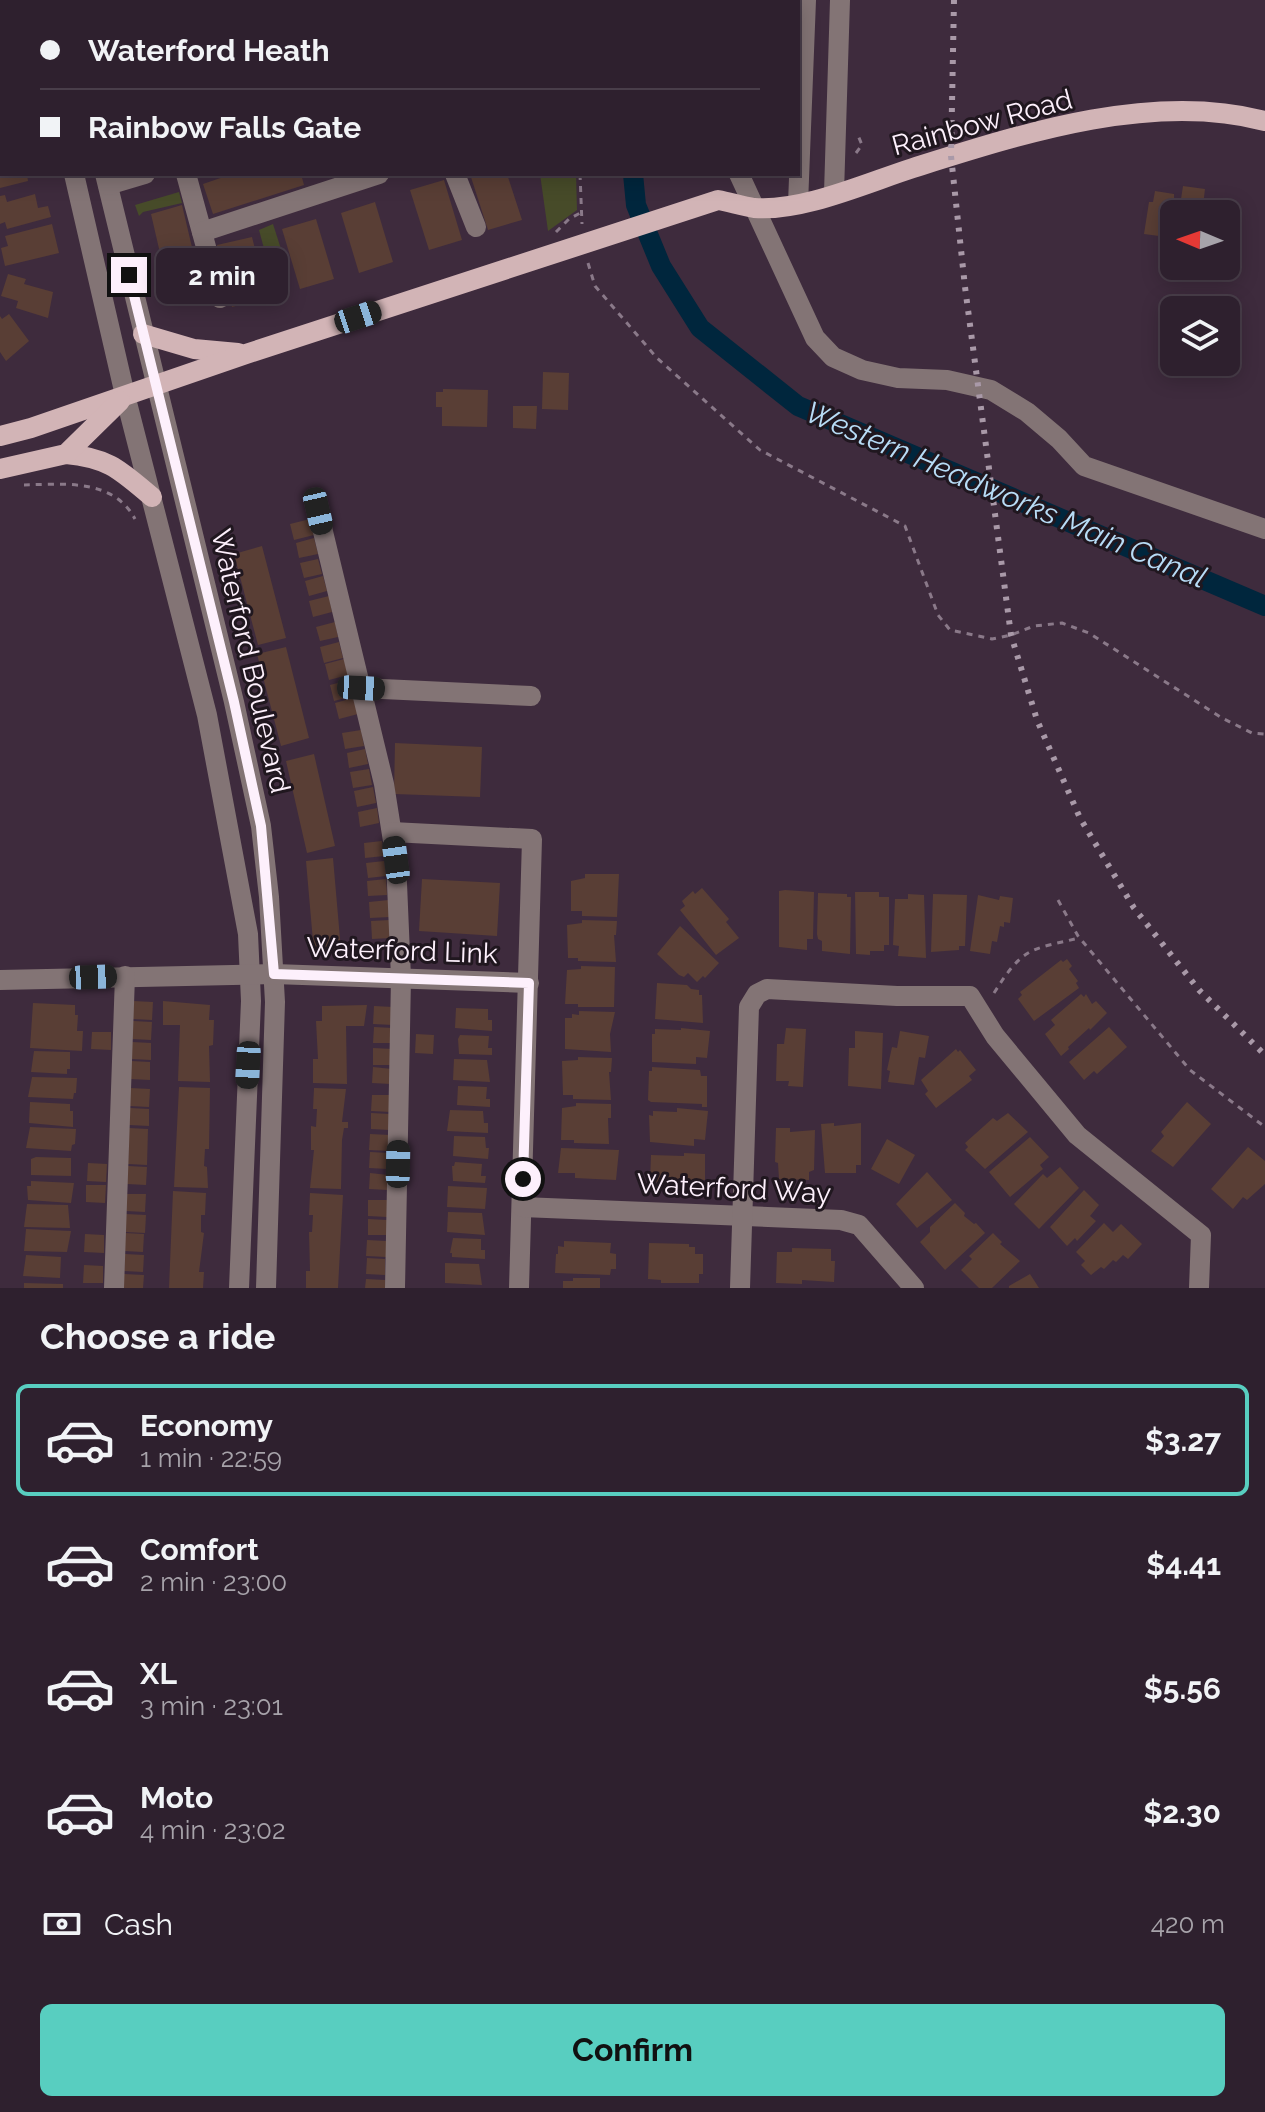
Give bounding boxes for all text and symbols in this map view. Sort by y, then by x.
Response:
text: Waterford Heath [88,33,330,68]
street label: Rainbow Road [888,83,1076,162]
text: Rainbow Falls Gate [88,110,361,145]
north arrow [1160,200,1240,280]
map controls [1160,200,1240,376]
callout: 2 min [157,247,289,303]
route end [111,257,147,293]
text: 2 min [188,261,256,291]
button: layers [1160,296,1240,376]
car [331,298,385,336]
water label: Western Headworks Main Canal [800,394,1212,595]
car [301,485,335,537]
street label: Waterford Boulevard [204,526,297,796]
car [336,675,386,701]
car [381,835,411,885]
street label: Waterford Link [306,931,498,970]
car [69,964,117,990]
car [235,1040,261,1090]
car [386,1140,410,1188]
route start [505,1161,541,1197]
street label: Waterford Way [636,1167,832,1210]
text: Choose a ride [40,1315,275,1357]
icon: car [44,1404,116,1476]
text: Economy [140,1408,273,1443]
text: $3.27 [1145,1423,1221,1458]
text: 1 min · 22:59 [140,1443,282,1473]
icon: car [44,1528,116,1600]
text: Comfort [140,1532,259,1567]
text: $4.41 [1146,1547,1221,1582]
text: 2 min · 23:00 [140,1567,287,1597]
icon: car [44,1652,116,1724]
text: XL [140,1656,177,1691]
text: $5.56 [1144,1671,1221,1706]
text: 3 min · 23:01 [140,1691,283,1721]
icon: car [44,1776,116,1848]
text: Moto [140,1780,213,1815]
text: $2.30 [1143,1795,1221,1830]
text: 4 min · 23:02 [140,1815,286,1845]
icon: cash [40,1902,84,1946]
text: Cash [104,1907,173,1942]
text: 420 m [1151,1909,1225,1939]
button: Confirm [40,2004,1225,2096]

